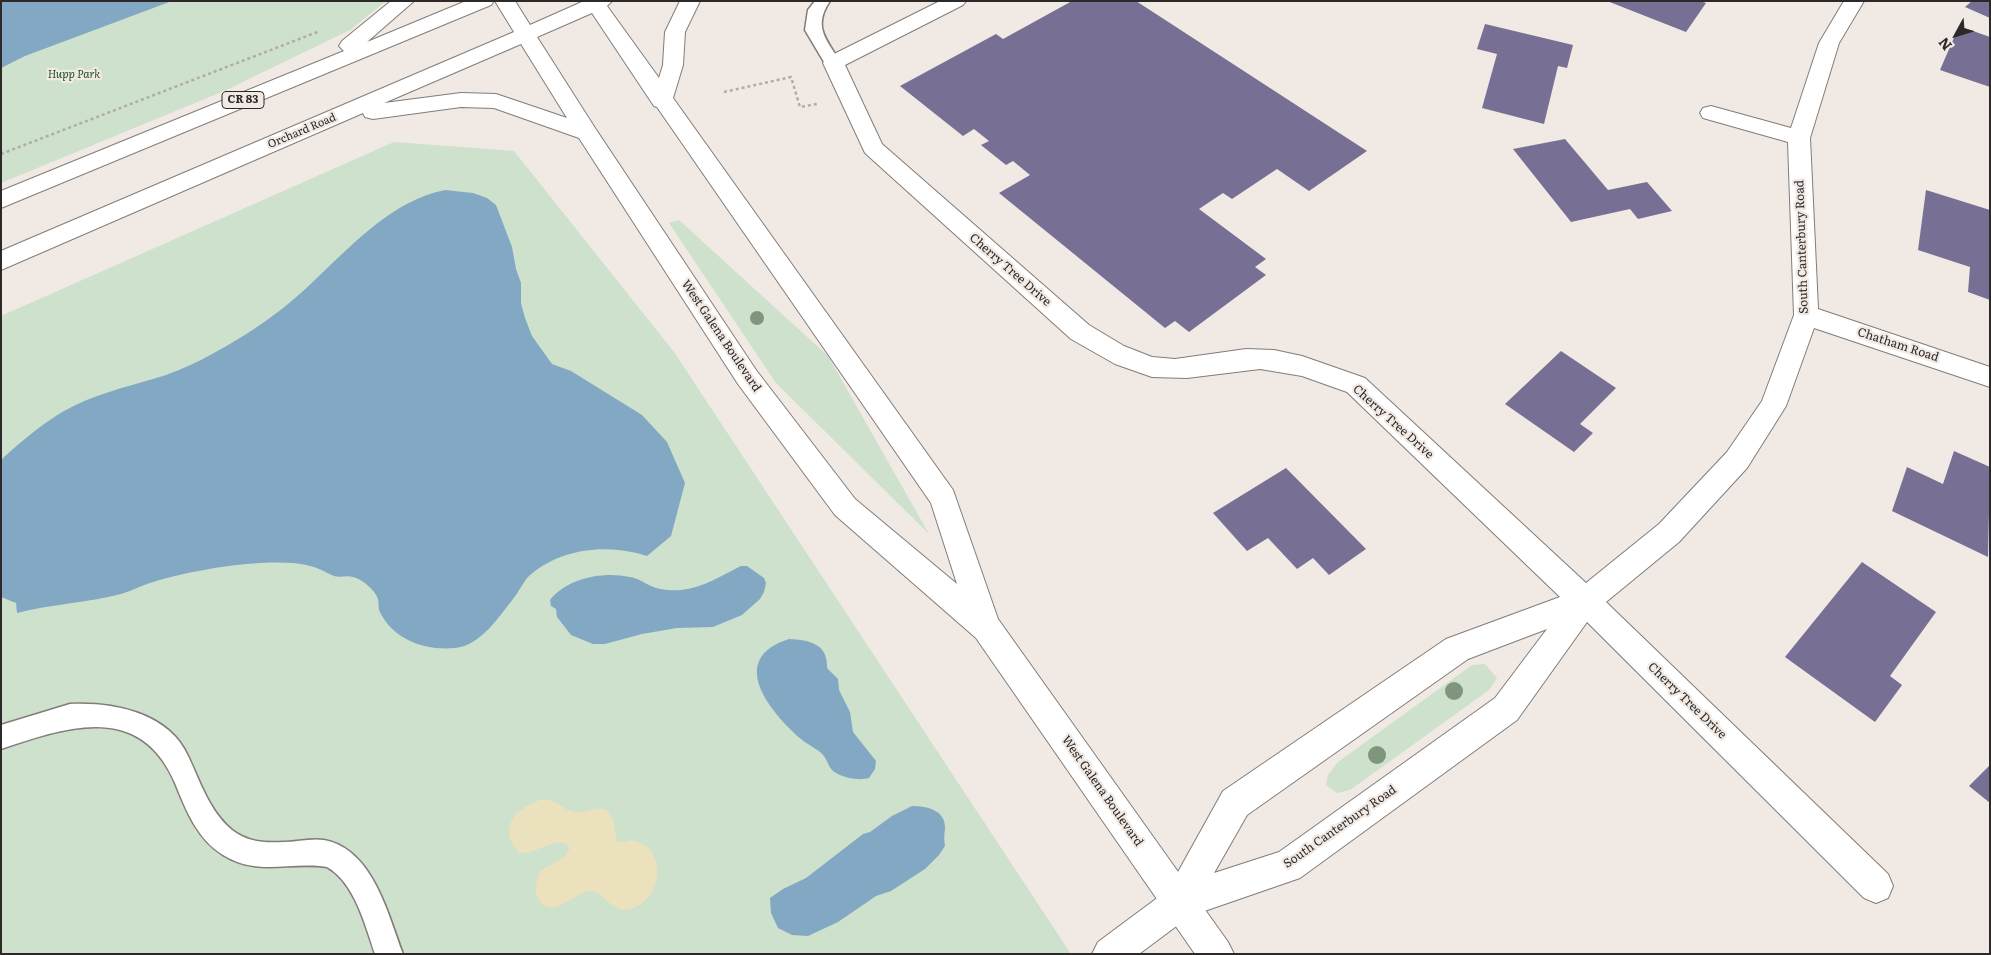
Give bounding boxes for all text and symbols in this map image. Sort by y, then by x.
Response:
north arrow [1931,10,1981,60]
text: N [1933,34,1956,55]
park label: Hupp Park [48,68,100,82]
road number: CR 83 [222,92,264,108]
street label: Orchard Road [266,111,338,151]
street label: South Canterbury Road [1792,180,1812,314]
street label: Cherry Tree Drive [966,231,1054,309]
street label: West Galena Boulevard [678,277,764,395]
street label: Chatham Road [1856,325,1940,365]
street label: Cherry Tree Drive [1350,382,1436,462]
street label: Cherry Tree Drive [1645,660,1729,742]
street label: West Galena Boulevard [1058,733,1146,849]
street label: South Canterbury Road [1281,783,1399,871]

